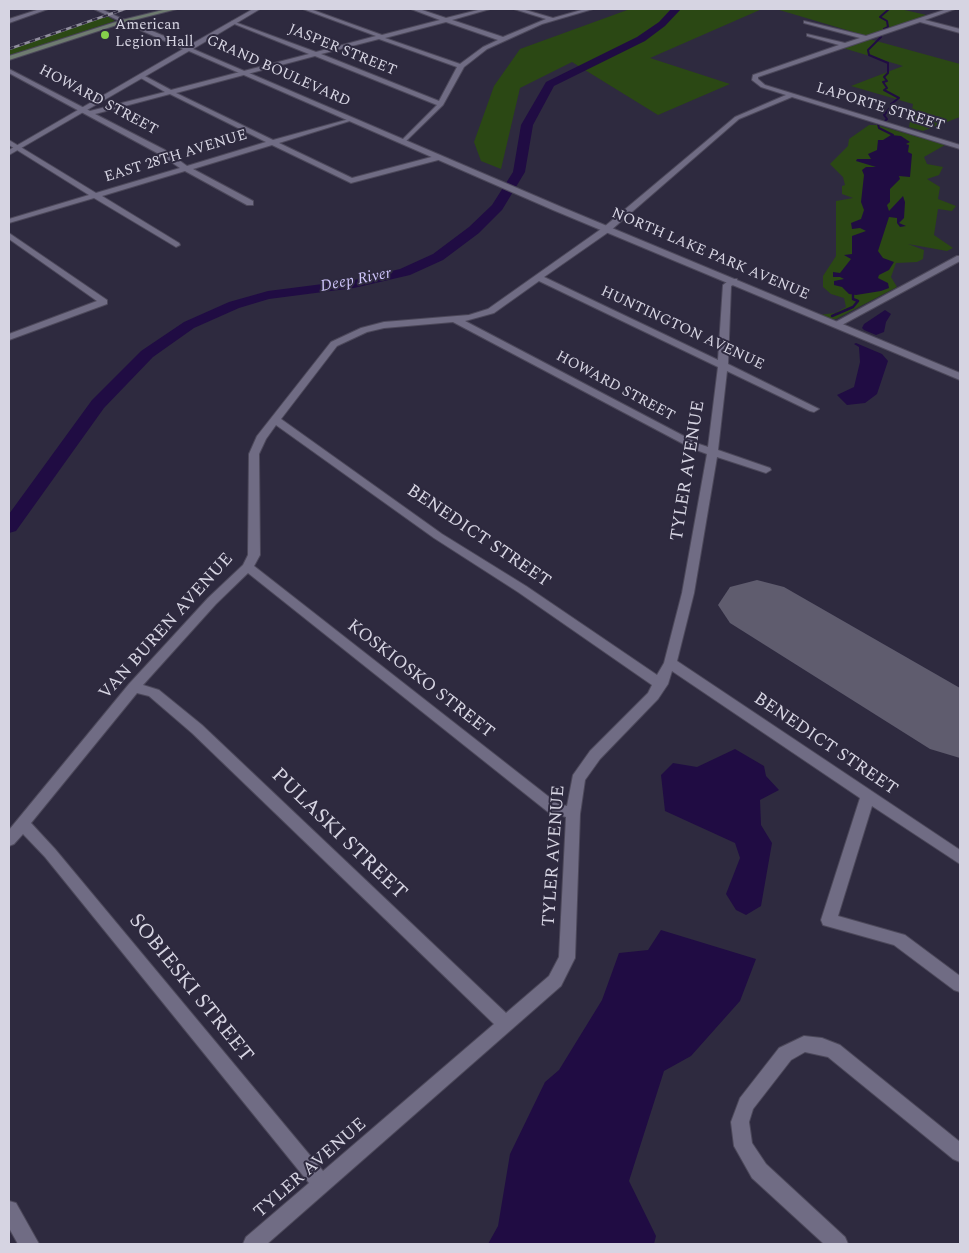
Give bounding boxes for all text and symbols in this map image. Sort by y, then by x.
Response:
place label: American Legion Hall [115,17,193,52]
street label: JASPER STREET [285,21,399,81]
marker: American Legion Hall [99,29,111,41]
street label: GRAND BOULEVARD [203,32,353,112]
street label: HOWARD STREET [35,62,161,140]
street label: LAPORTE STREET [814,80,946,136]
street label: EAST 28TH AVENUE [102,127,250,187]
street label: NORTH LAKE PARK AVENUE [608,205,812,305]
water label: Deep River [319,265,393,297]
street label: HUNTINGTON AVENUE [597,283,767,375]
street label: HOWARD STREET [552,348,678,426]
street label: TYLER AVENUE [667,399,711,543]
street label: BENEDICT STREET [402,481,554,593]
street label: VAN BUREN AVENUE [95,549,239,705]
street label: KOSKIOSKO STREET [342,616,498,744]
street label: BENEDICT STREET [749,689,901,801]
street label: PULASKI STREET [265,764,411,906]
street label: TYLER AVENUE [539,785,571,927]
street label: SOBIESKI STREET [122,909,258,1069]
street label: TYLER AVENUE [250,1114,372,1224]

